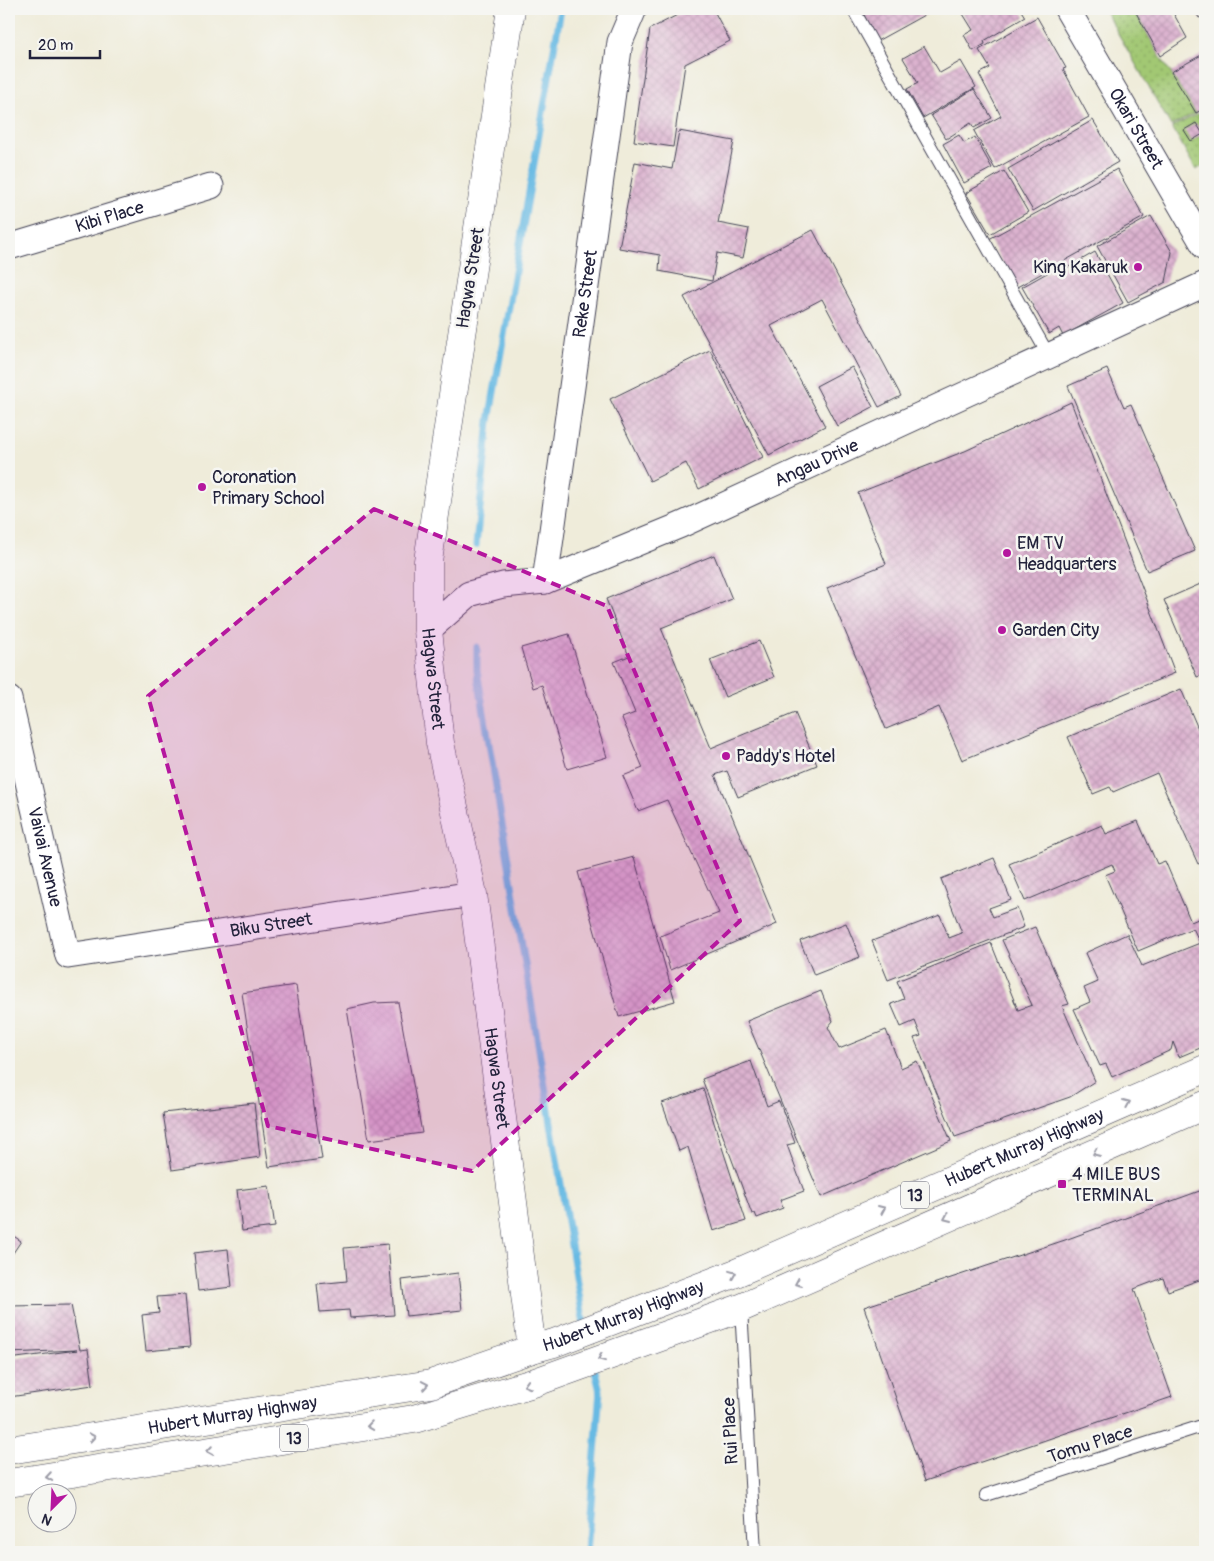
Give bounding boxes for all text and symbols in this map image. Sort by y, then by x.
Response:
scale bar [30,28,100,60]
text: 20 m [38,36,73,55]
street label: Okari Street [1103,84,1169,174]
street label: Kibi Place [73,196,147,238]
street label: Hagwa Street [451,225,490,330]
street label: Reke Street [568,248,603,339]
place label: King Kakaruk [1033,256,1128,279]
marker: King Kakaruk [1132,261,1144,273]
street label: Angau Drive [771,434,863,493]
place label: Coronation Primary School [212,466,325,510]
marker: Coronation Primary School [196,481,208,493]
place label: EM TV Headquarters [1017,532,1117,576]
marker: EM TV Headquarters [1001,547,1013,559]
place label: Garden City [1012,619,1100,642]
marker: Garden City [996,624,1008,636]
street label: Hagwa Street [416,627,450,731]
place label: Paddy's Hotel [736,745,836,768]
marker: Paddy's Hotel [720,750,732,762]
street label: Vaivai Avenue [22,805,67,909]
street label: Biku Street [228,908,314,943]
street label: Hagwa Street [478,1026,514,1131]
one-way arrow [1122,1099,1131,1110]
street label: Hubert Murray Highway [941,1103,1108,1193]
one-way arrow [1092,1146,1101,1157]
place label: 4 MILE BUS TERMINAL [1072,1163,1160,1207]
marker: 4 MILE BUS TERMINAL [1056,1178,1068,1190]
road number: 13 [901,1182,929,1208]
one-way arrow [877,1205,886,1216]
one-way arrow [943,1211,952,1222]
one-way arrow [728,1270,737,1280]
street label: Hubert Murray Highway [540,1275,708,1358]
one-way arrow [794,1276,803,1287]
one-way arrow [598,1352,606,1362]
one-way arrow [524,1379,532,1389]
one-way arrow [421,1380,429,1390]
street label: Hubert Murray Highway [146,1391,319,1440]
street label: Rui Place [717,1397,744,1465]
one-way arrow [366,1420,374,1431]
street label: Tomu Place [1045,1420,1136,1469]
road number: 13 [280,1425,308,1452]
one-way arrow [88,1432,96,1443]
one-way arrow [205,1446,214,1456]
one-way arrow [45,1471,54,1481]
north arrow [28,1484,78,1534]
text: N [39,1510,55,1529]

